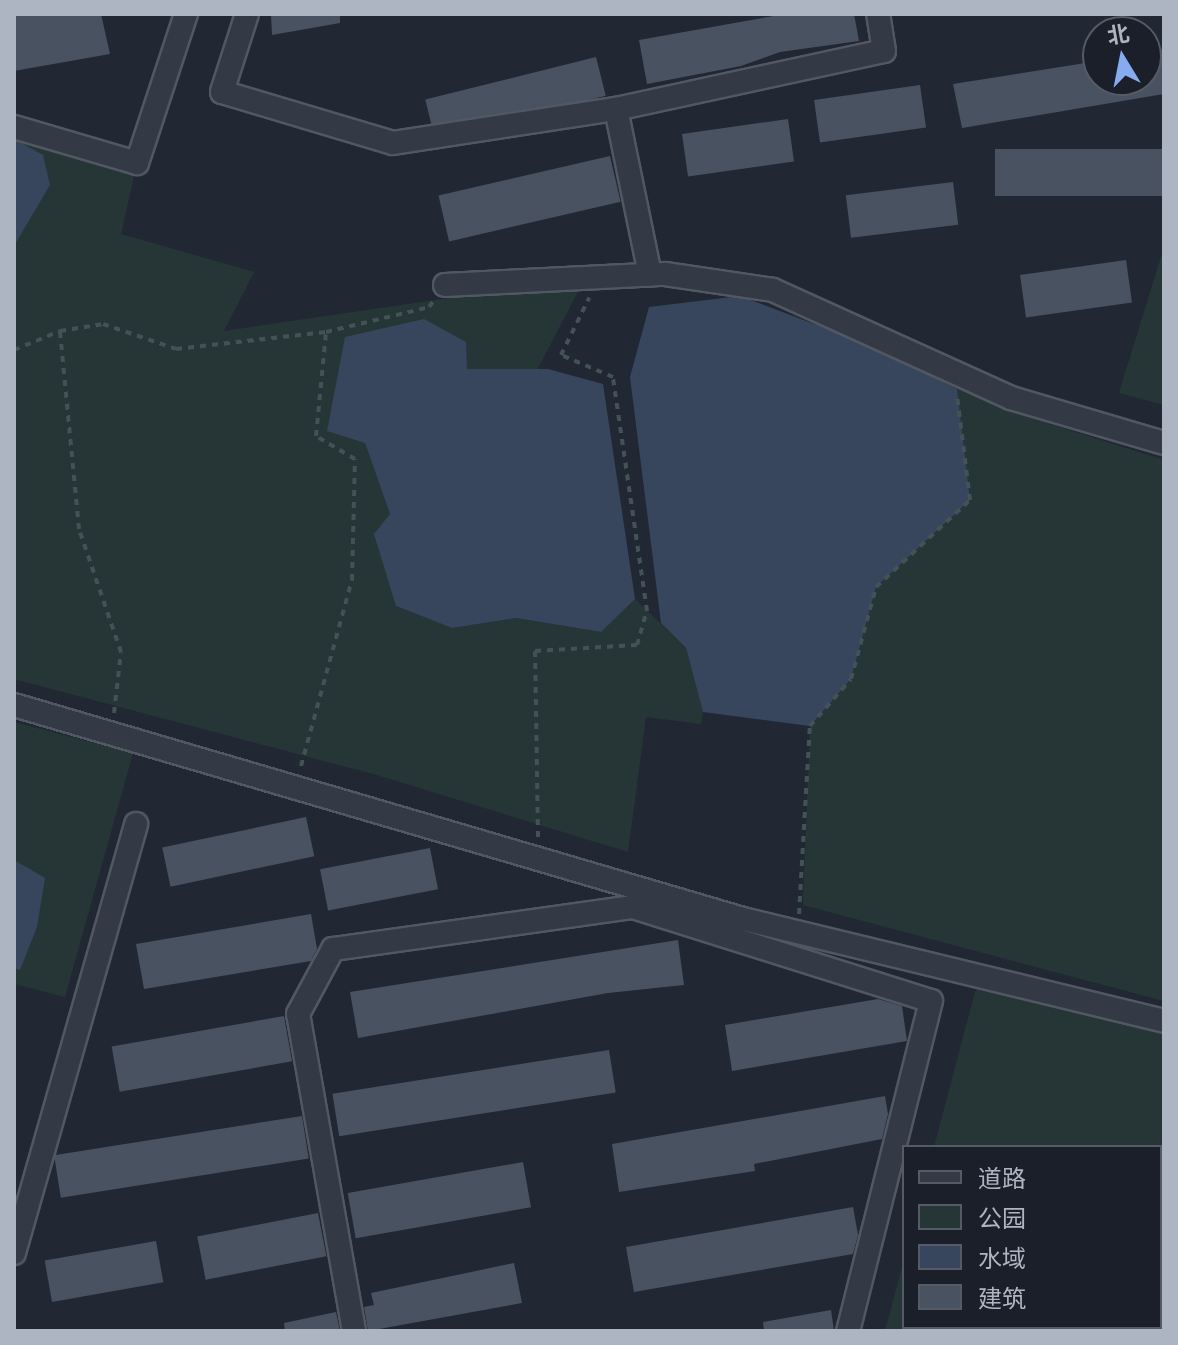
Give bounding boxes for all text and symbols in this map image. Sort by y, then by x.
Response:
north arrow [1082,16,1162,96]
text: 北 [1105,17,1132,52]
legend [902,1145,1162,1329]
text: 道路 [978,1161,1026,1196]
text: 公园 [978,1201,1026,1236]
text: 水域 [978,1241,1026,1276]
text: 建筑 [978,1281,1026,1316]

